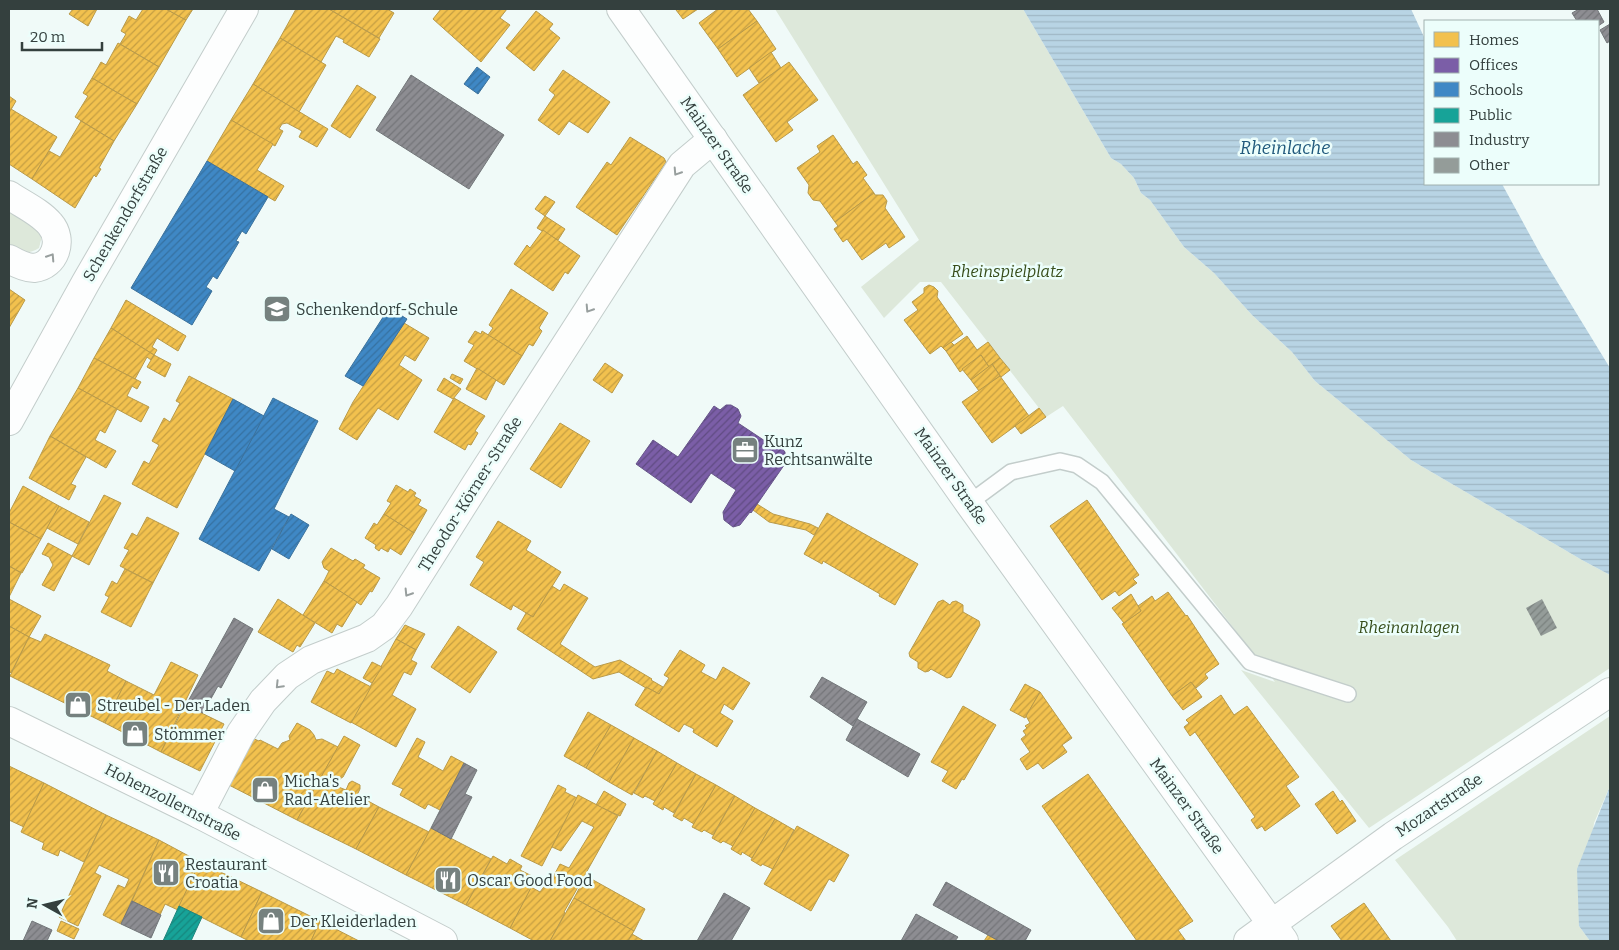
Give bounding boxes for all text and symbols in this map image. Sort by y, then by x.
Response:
scale bar [22,20,102,52]
legend [1424,20,1599,185]
text: 20 m [30,28,66,46]
text: Homes [1469,31,1519,49]
text: Offices [1469,56,1518,74]
text: Schools [1469,81,1523,99]
street label: Mainzer Straße [677,93,757,197]
text: Public [1469,106,1513,124]
text: Industry [1469,131,1529,149]
water label: Rheinlache [1240,137,1330,159]
street label: Schenkendorfstraße [79,143,171,285]
text: Other [1469,156,1510,174]
one-way arrow [674,167,684,176]
one-way arrow [44,253,54,262]
park label: Rheinspielplatz [951,262,1064,281]
school or university icon: Schenkendorf-Schule [262,294,292,324]
place label: Schenkendorf-Schule [296,300,458,319]
one-way arrow [586,303,596,312]
street label: Theodor-Körner-Straße [414,413,526,575]
street label: Mainzer Straße [911,424,991,528]
place label: Kunz Rechtsanwälte [764,432,873,469]
office icon: Kunz Rechtsanwälte [730,435,760,465]
one-way arrow [404,588,414,597]
park label: Rheinanlagen [1358,618,1460,637]
one-way arrow [276,679,285,688]
shop icon: Streubel - Der Laden [63,690,93,720]
place label: Streubel - Der Laden [97,696,250,715]
shop icon: Stömmer [120,719,150,749]
place label: Stömmer [154,725,225,744]
street label: Mainzer Straße [1146,754,1228,858]
street label: Hohenzollernstraße [102,759,244,845]
street label: Mozartstraße [1392,769,1486,841]
place label: Micha's Rad-Atelier [284,772,370,809]
shop icon: Micha's Rad-Atelier [250,775,280,805]
place label: Restaurant Croatia [185,855,267,892]
restaurant icon: Restaurant Croatia [151,858,181,888]
restaurant icon: Oscar Good Food [433,865,463,895]
place label: Oscar Good Food [467,871,593,890]
north arrow [20,880,70,930]
text: N [23,897,42,910]
shop icon: Der Kleiderladen [256,906,286,936]
place label: Der Kleiderladen [290,912,416,931]

